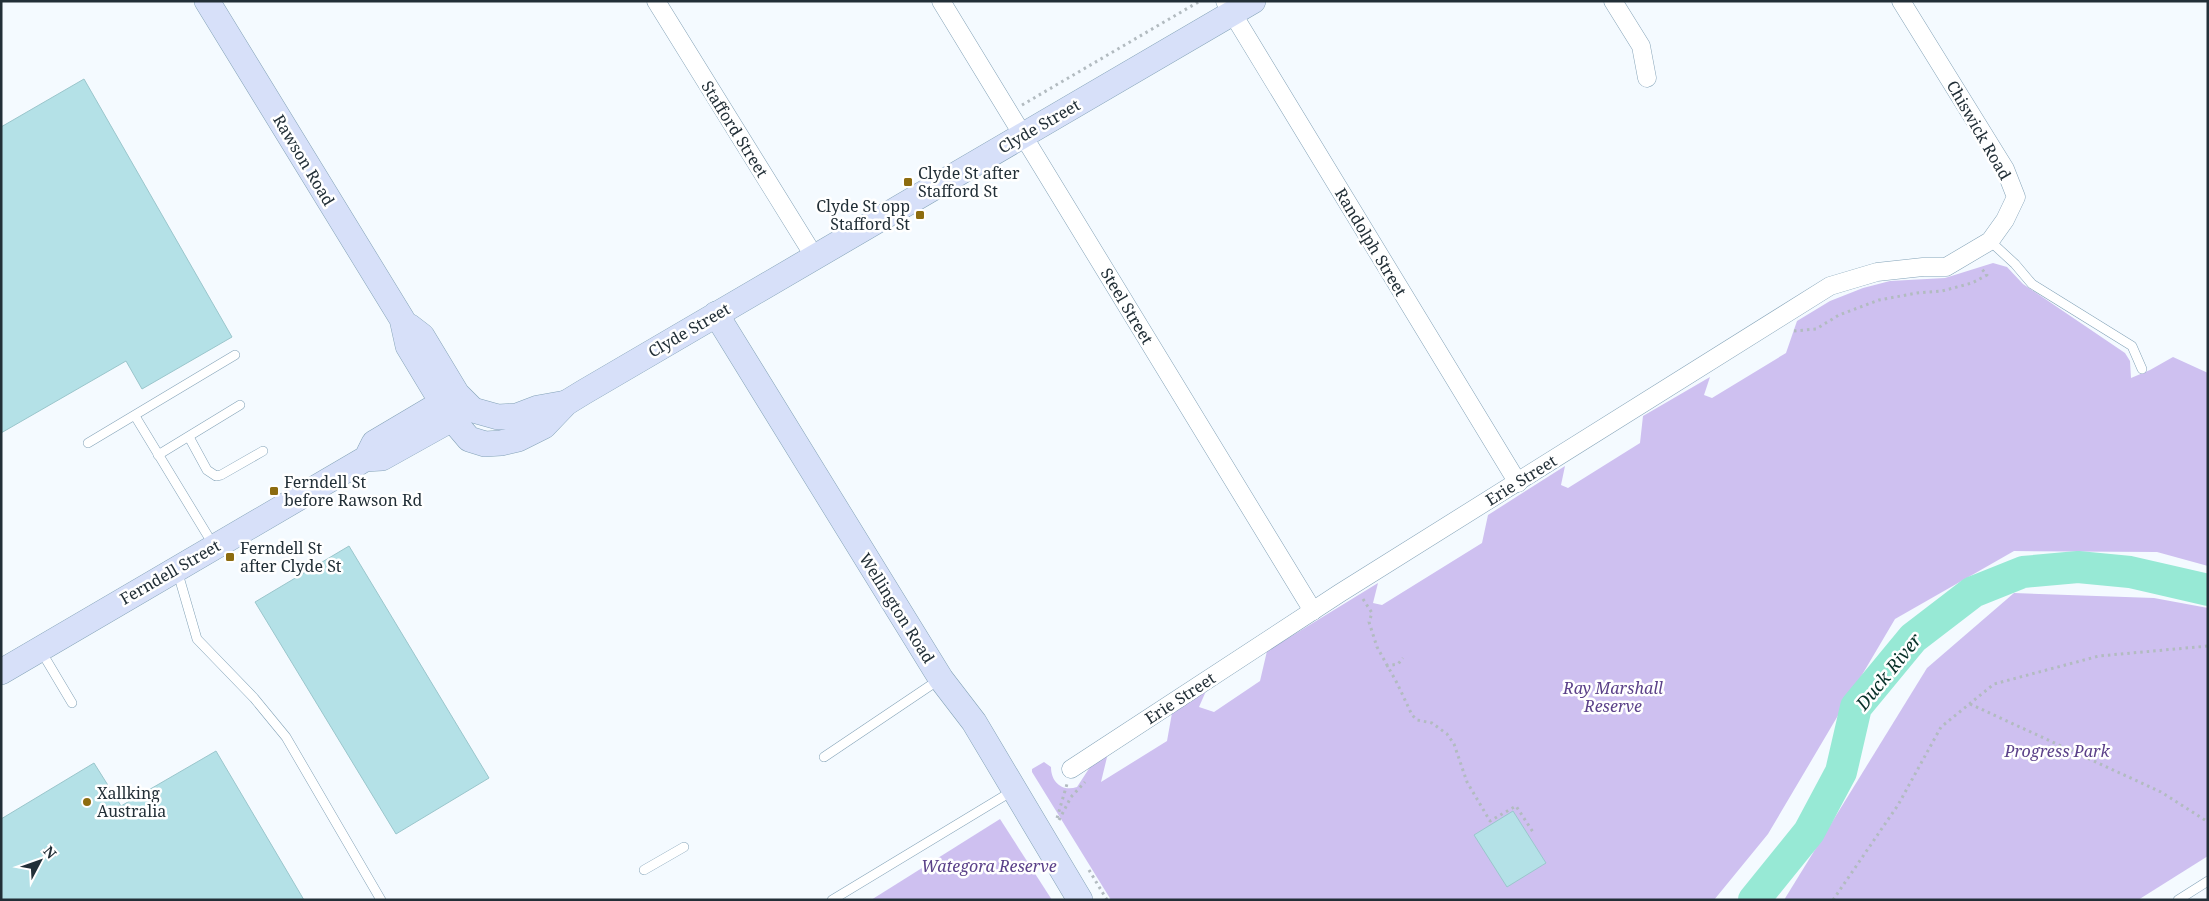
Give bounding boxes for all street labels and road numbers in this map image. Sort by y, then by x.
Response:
street label: Chiswick Road [1942,76,2016,184]
street label: Stafford Street [697,77,774,182]
street label: Clyde Street [994,94,1084,158]
street label: Rawson Road [268,110,340,210]
street label: Randolph Street [1330,184,1412,301]
street label: Steel Street [1096,264,1159,348]
street label: Clyde Street [644,298,734,362]
street label: Erie Street [1481,449,1561,511]
street label: Ferndell Street [116,534,224,610]
street label: Wellington Road [854,549,940,667]
street label: Erie Street [1140,667,1220,729]

